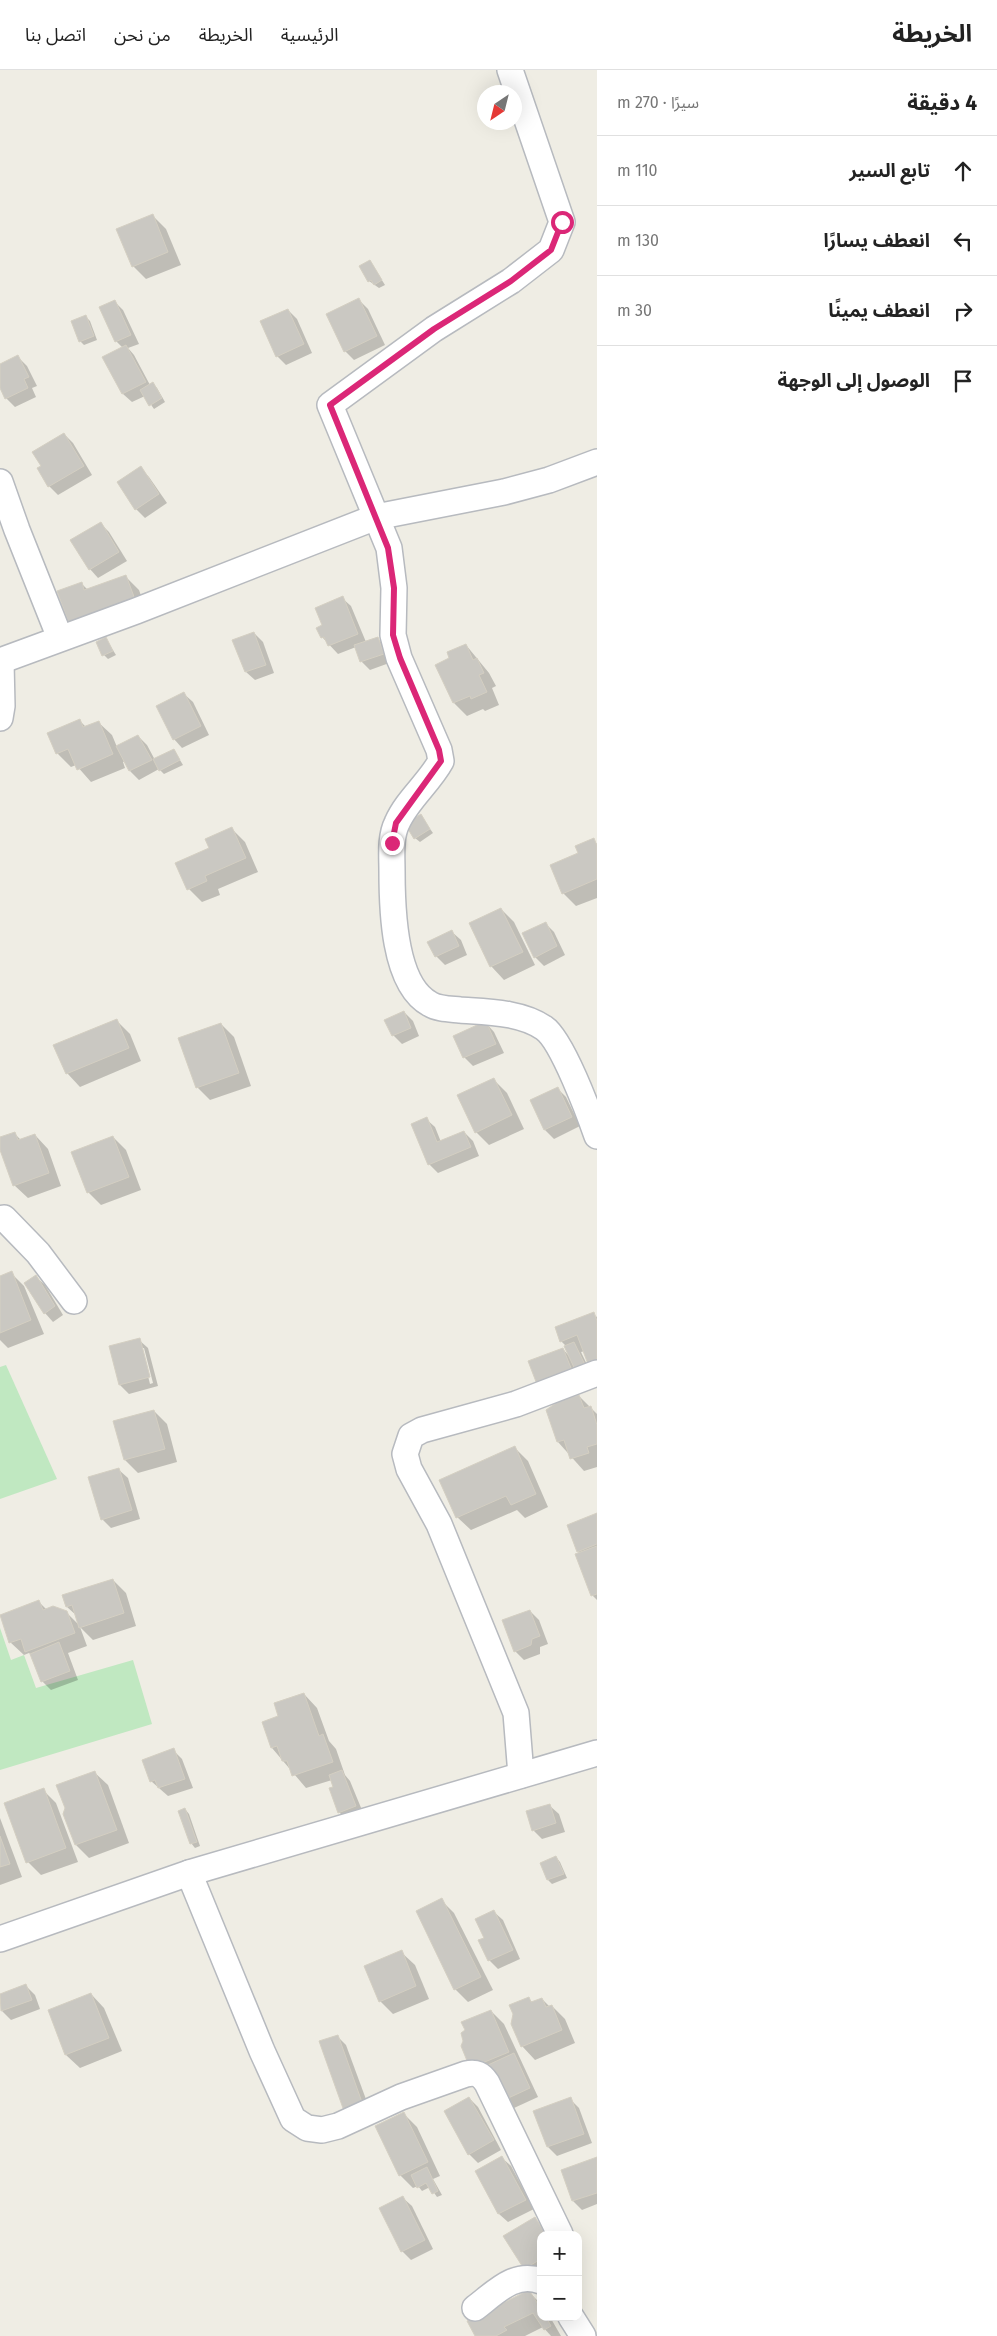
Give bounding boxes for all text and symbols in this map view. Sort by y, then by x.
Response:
text: الخريطة [892,20,972,48]
text: اتصل بنا [25,24,86,46]
text: من نحن [114,24,171,46]
text: الخريطة [199,24,253,46]
text: الرئيسية [281,24,339,46]
north arrow [477,85,522,130]
text: 4 دقيقة [907,90,977,116]
text: سيرًا · 270 m [617,93,699,112]
icon: ahead [949,157,977,185]
text: تابع السير [849,159,930,182]
text: 110 m [617,161,658,180]
route start [551,211,574,234]
icon: left [949,227,977,255]
text: انعطف يسارًا [823,229,930,252]
text: 130 m [617,231,659,250]
icon: right [949,297,977,325]
text: انعطف يمينًا [828,299,930,322]
text: 30 m [617,301,652,320]
icon: arrive [949,367,977,395]
text: الوصول إلى الوجهة [778,369,930,392]
route end [381,832,404,855]
map controls [537,2231,582,2321]
button: + [537,2231,582,2276]
button: − [537,2276,582,2321]

